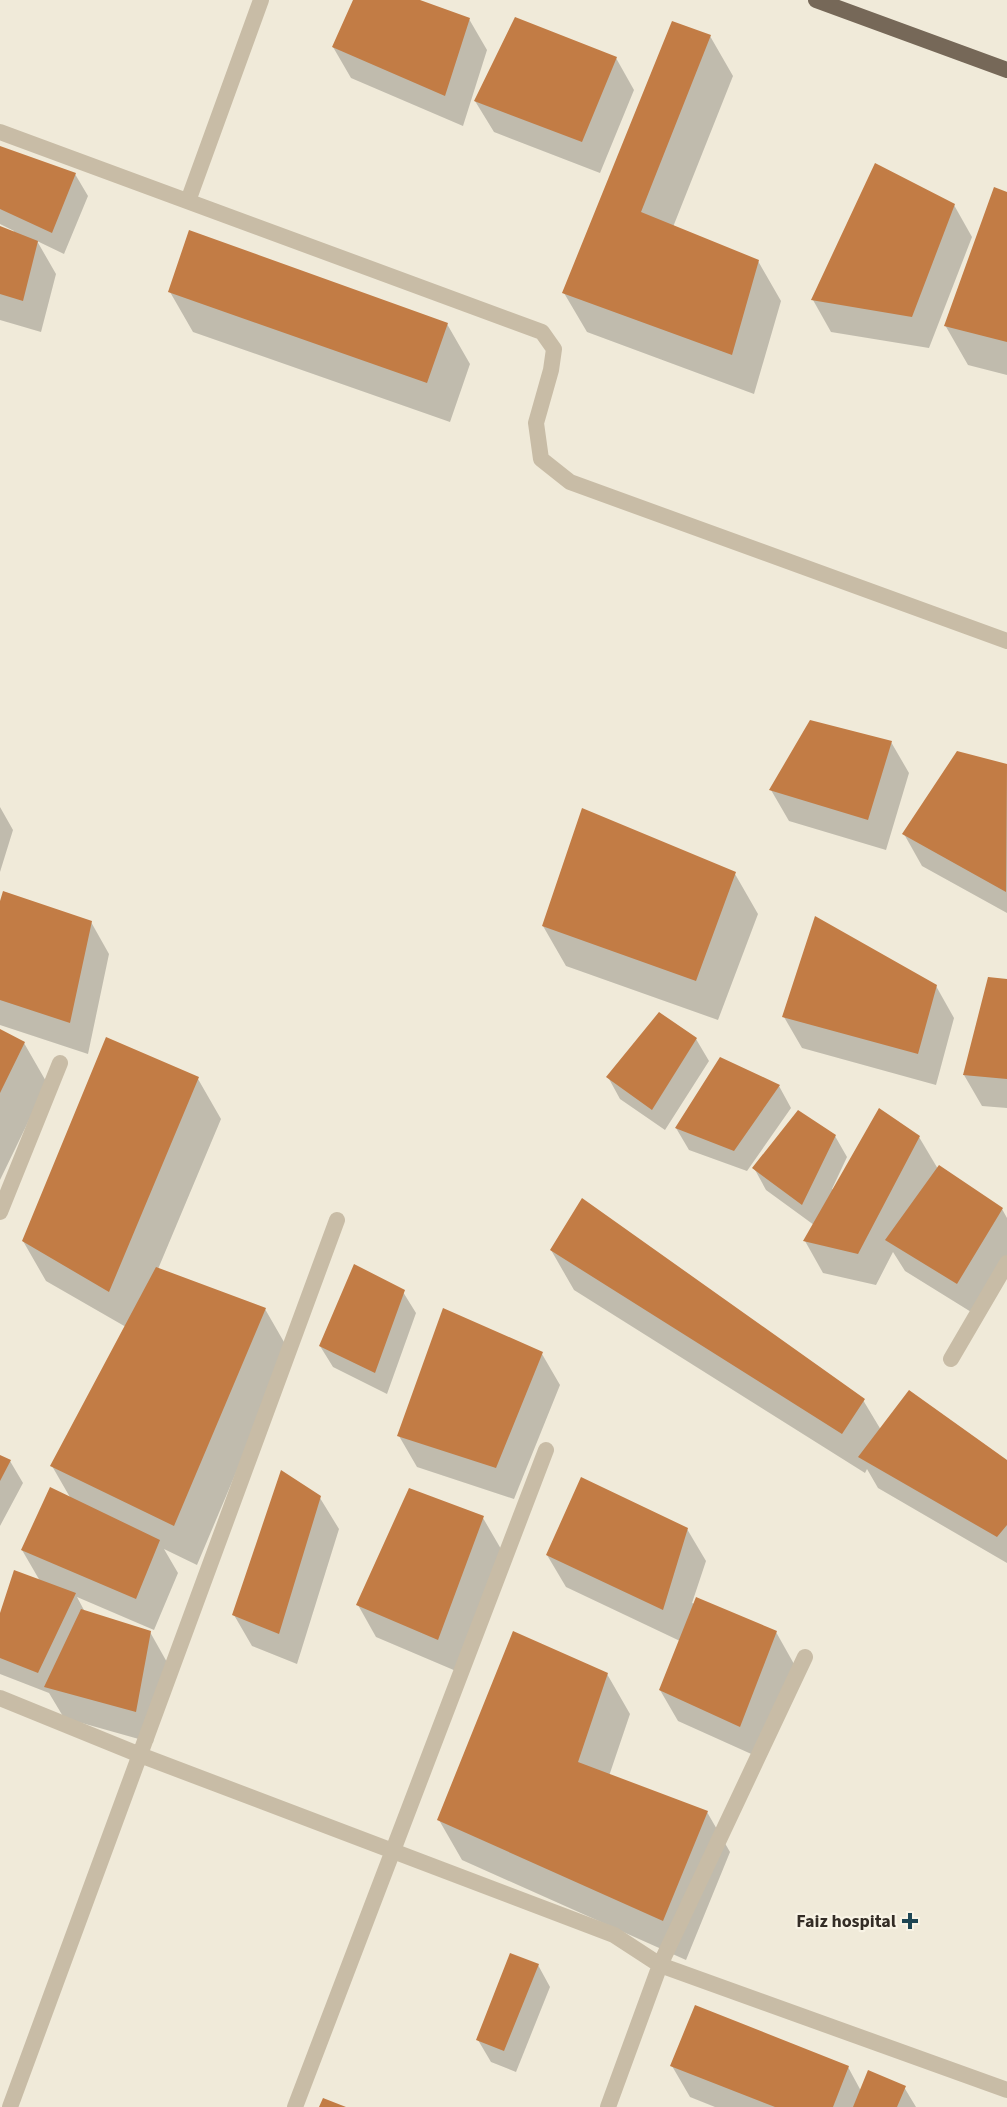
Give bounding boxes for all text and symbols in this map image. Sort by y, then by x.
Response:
place label: Faiz hospital [796,1909,896,1934]
marker: Faiz hospital [901,1912,919,1930]

